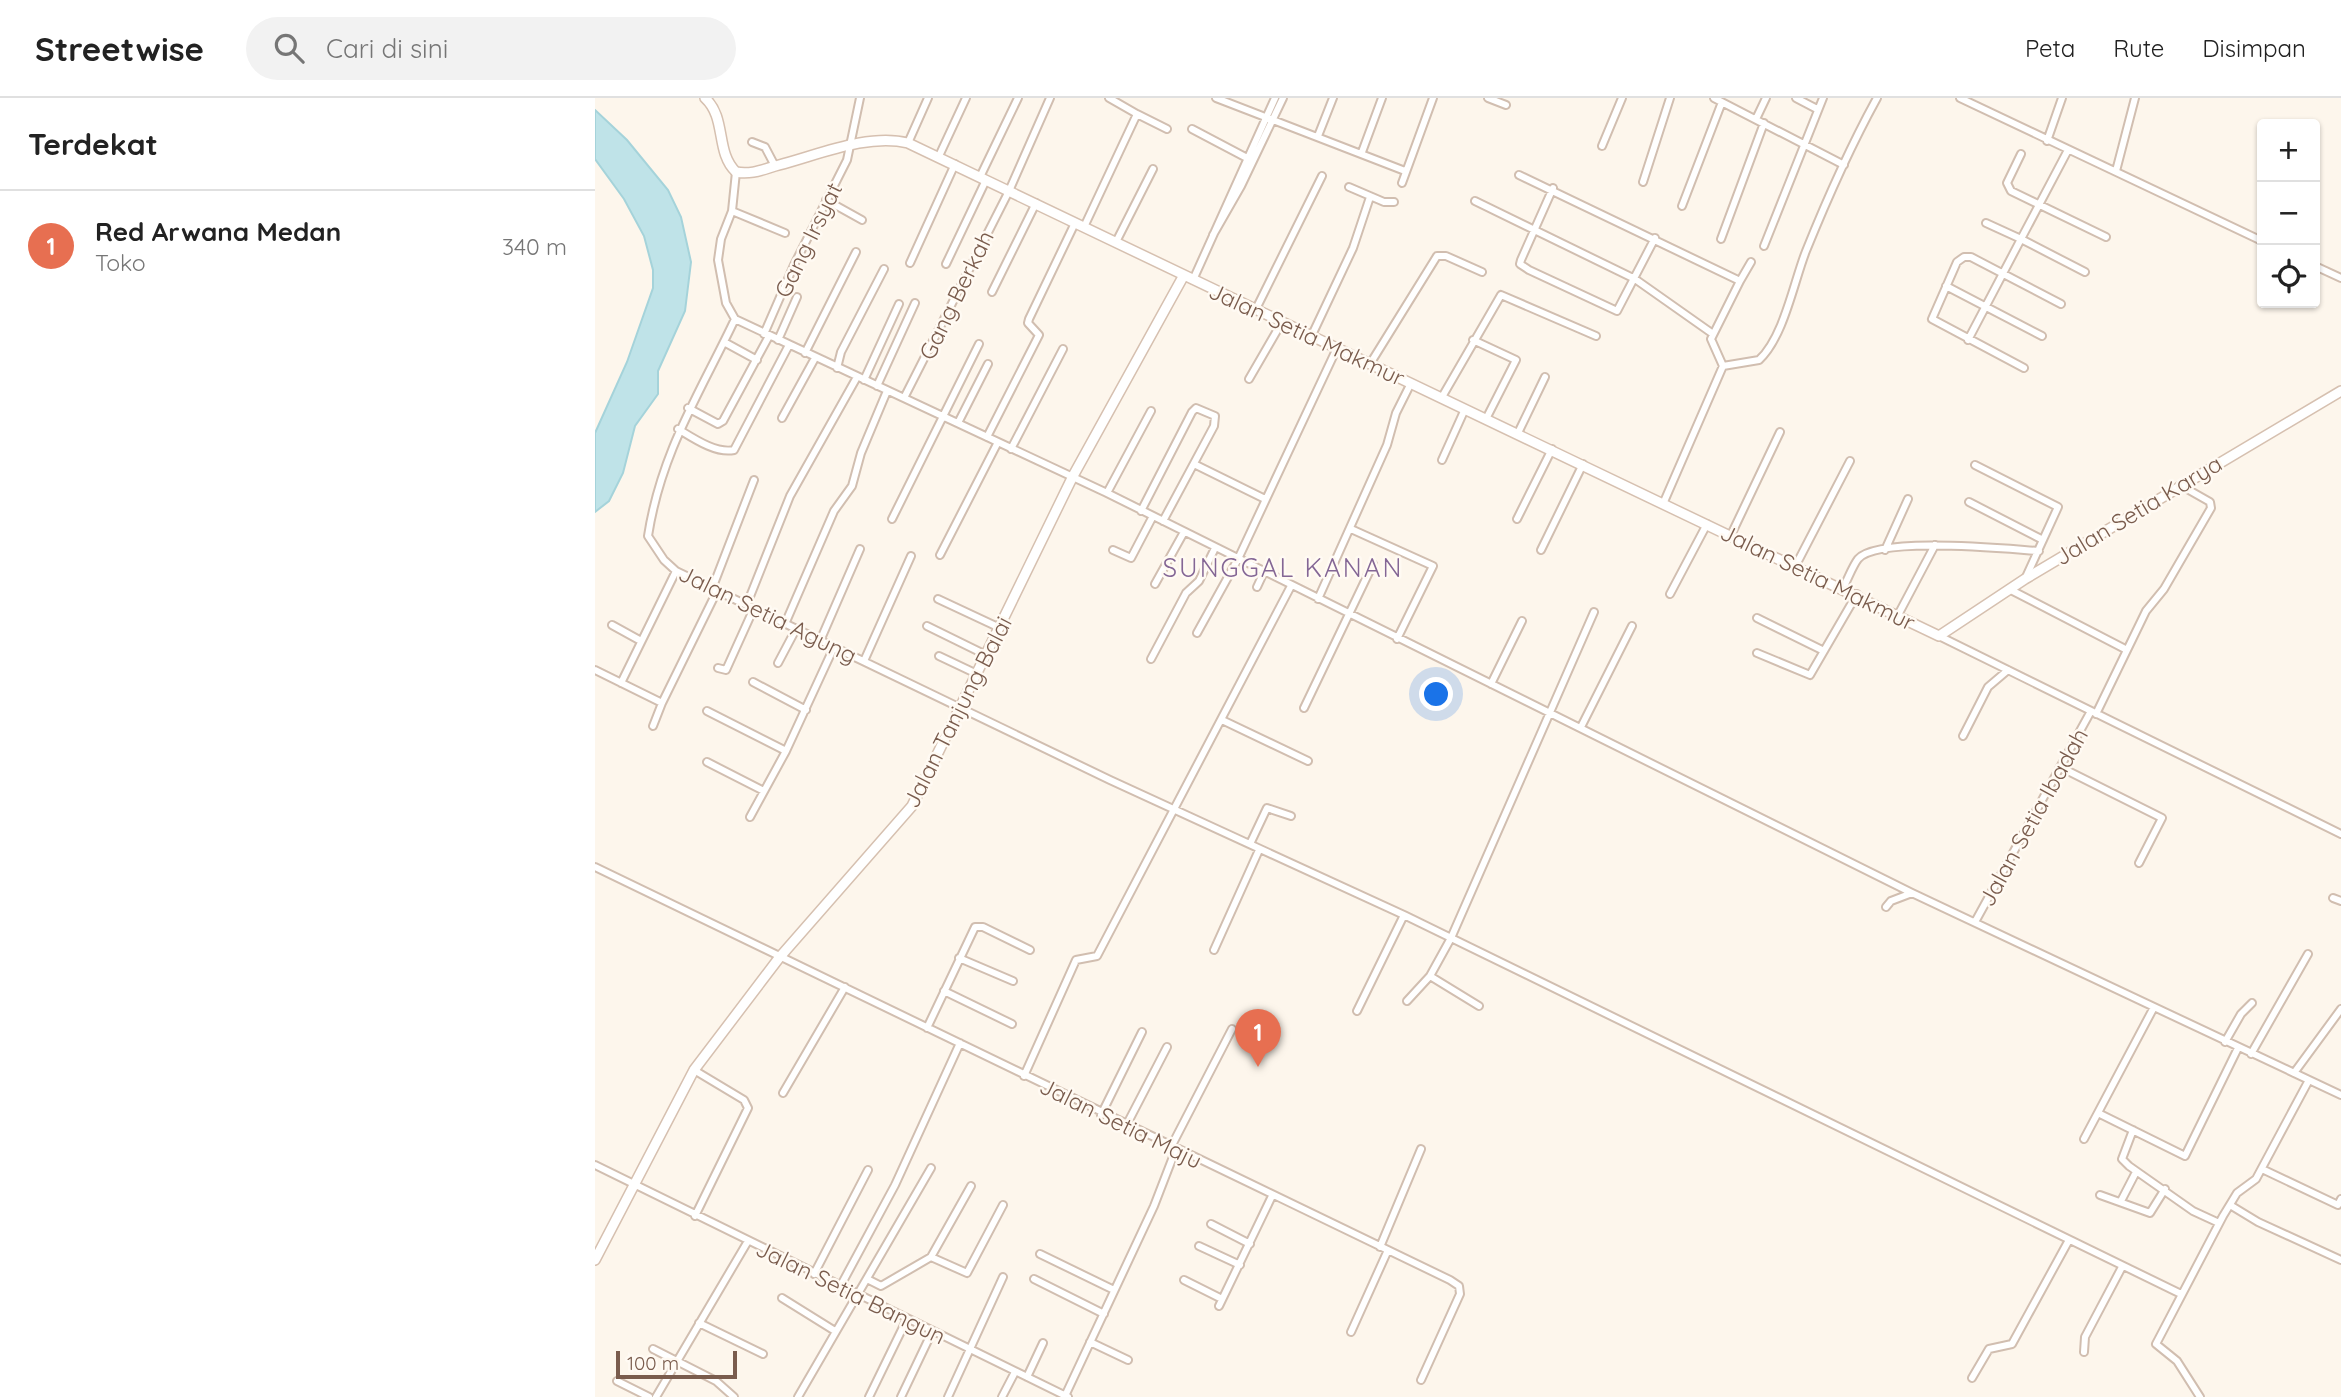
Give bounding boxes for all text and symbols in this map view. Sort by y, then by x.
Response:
search box [246,17,736,80]
text: Streetwise [35,28,204,69]
icon: search [270,29,308,67]
text: Cari di sini [326,32,448,65]
text: Peta [2025,33,2075,63]
text: Rute [2113,33,2164,63]
text: Disimpan [2202,33,2306,63]
map controls [2257,119,2320,308]
button: + [2257,119,2320,182]
text: Terdekat [28,125,158,163]
street label: Gang Irsyat [768,178,848,302]
button: − [2257,182,2320,245]
text: Red Arwana Medan [95,215,341,248]
street label: Gang Berkah [912,226,1000,364]
text: 1 [47,232,55,261]
text: 340 m [502,232,567,261]
button: locate [2257,245,2320,308]
text: Toko [95,248,146,277]
street label: Jalan Setia Makmur [1204,276,1410,392]
street label: Jalan Setia Karya [2049,449,2227,571]
street label: Jalan Setia Makmur [1716,517,1920,637]
district label: SUNGGAL KANAN [1162,551,1404,584]
street label: Jalan Setia Agung [674,558,862,670]
street label: Jalan Tanjung Balai [896,611,1018,813]
your location [1419,677,1453,711]
street label: Jalan Setia Ibadah [1972,723,2094,911]
pin: 1 [1235,1009,1281,1067]
street label: Jalan Setia Maju [1035,1071,1207,1175]
street label: Jalan Setia Bangun [751,1233,951,1351]
scale bar [616,1348,737,1380]
text: 100 m [627,1351,679,1375]

